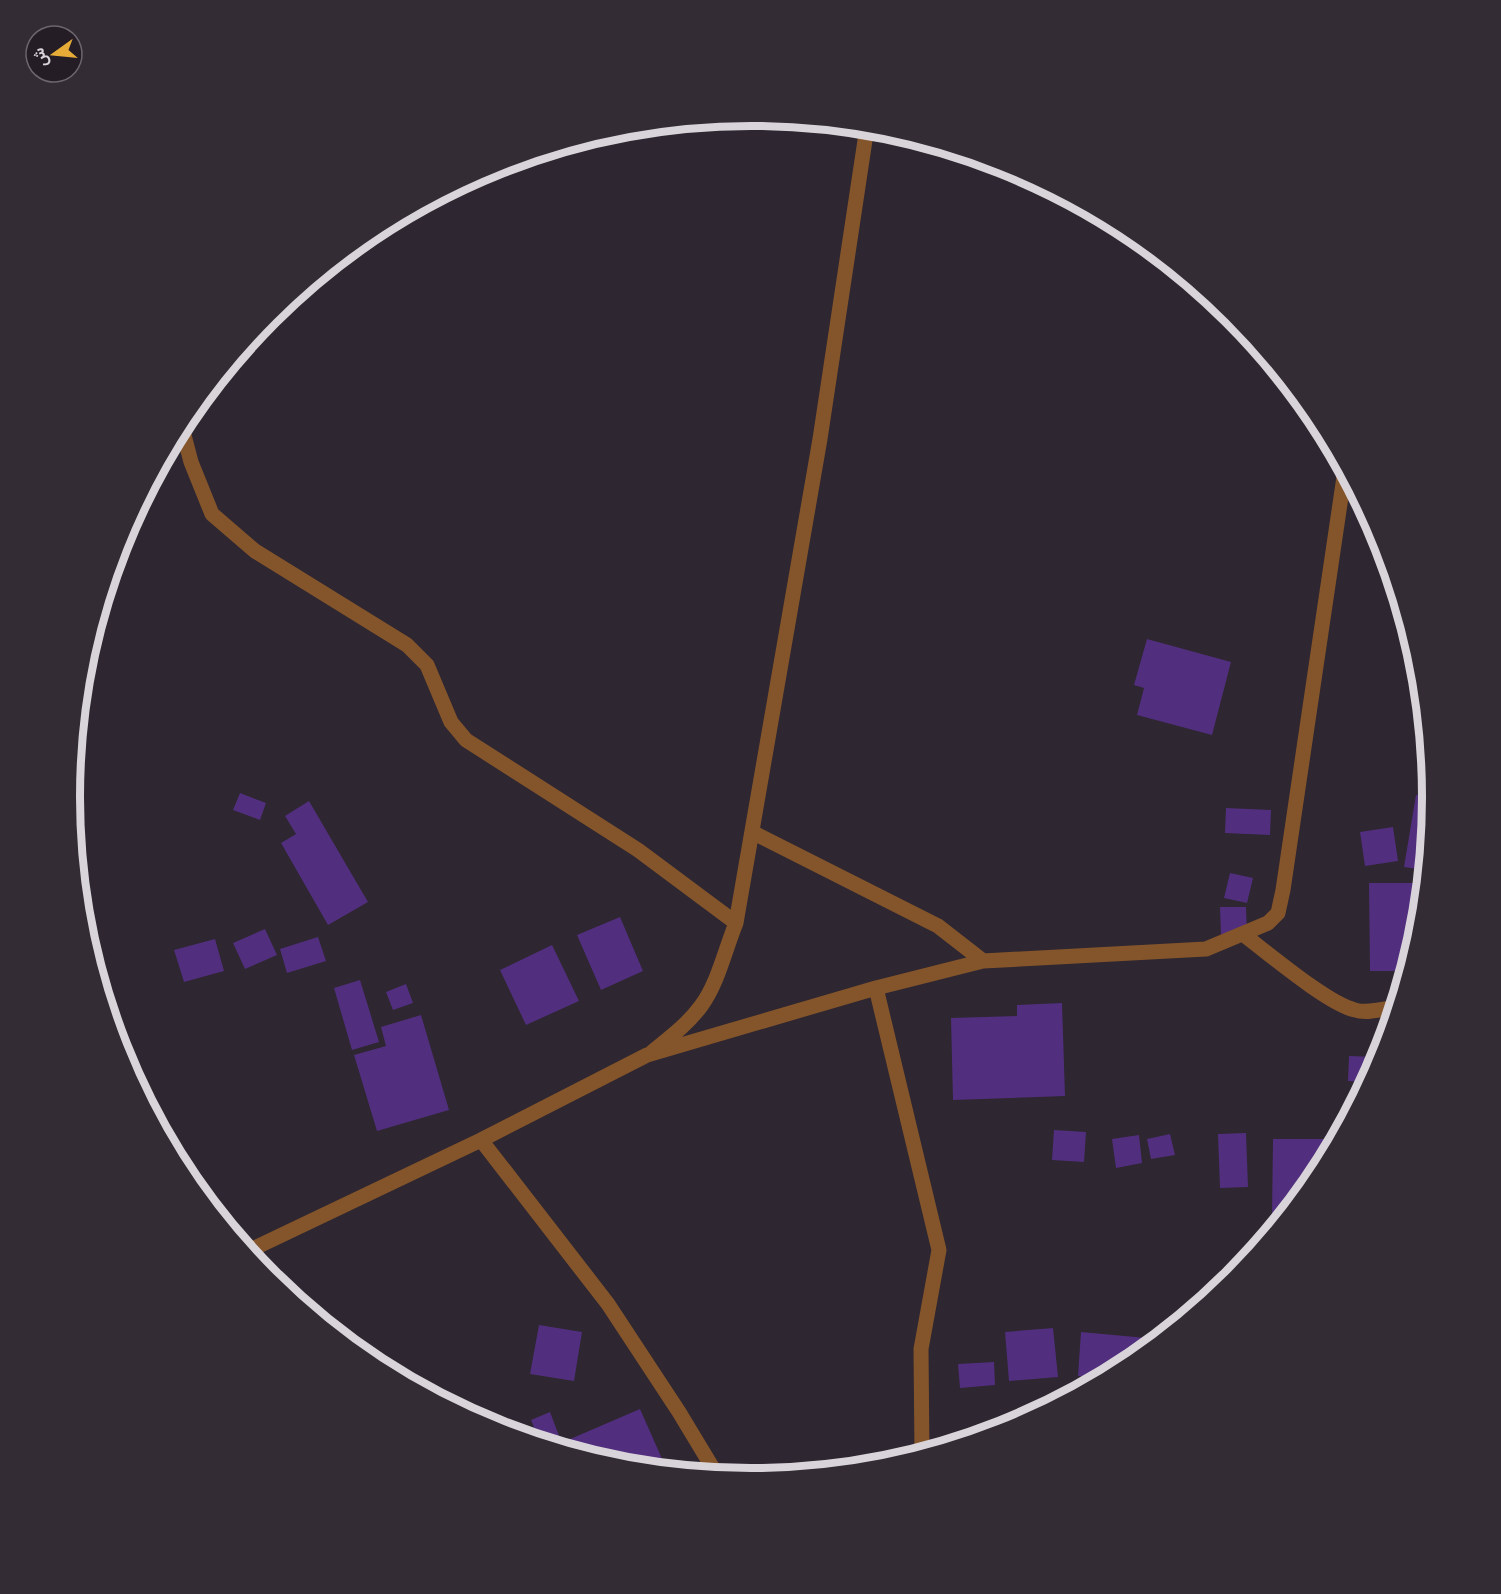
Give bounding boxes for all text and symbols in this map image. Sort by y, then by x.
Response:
north arrow [24,24,84,84]
text: ش [29,46,52,69]

